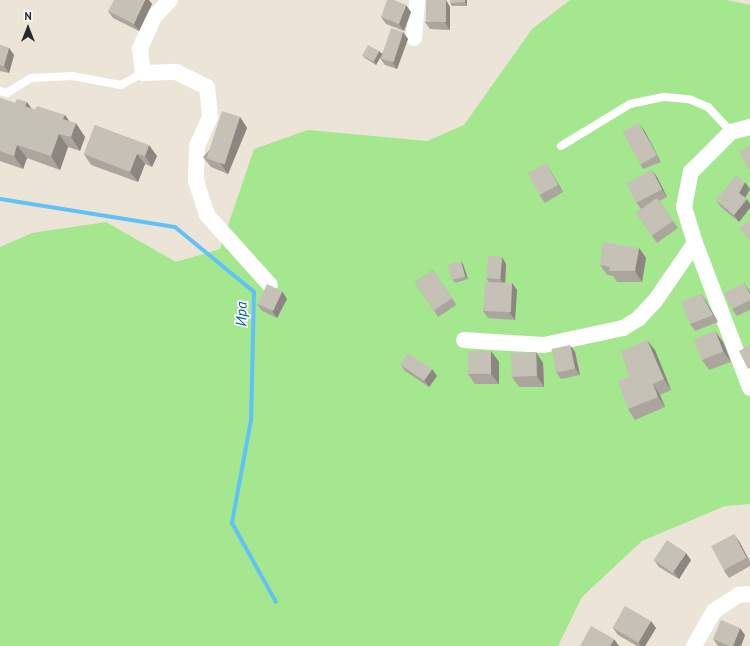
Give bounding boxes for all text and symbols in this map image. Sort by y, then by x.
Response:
north arrow [8,8,48,48]
text: N [24,9,32,23]
water label: Ира [232,302,250,326]

